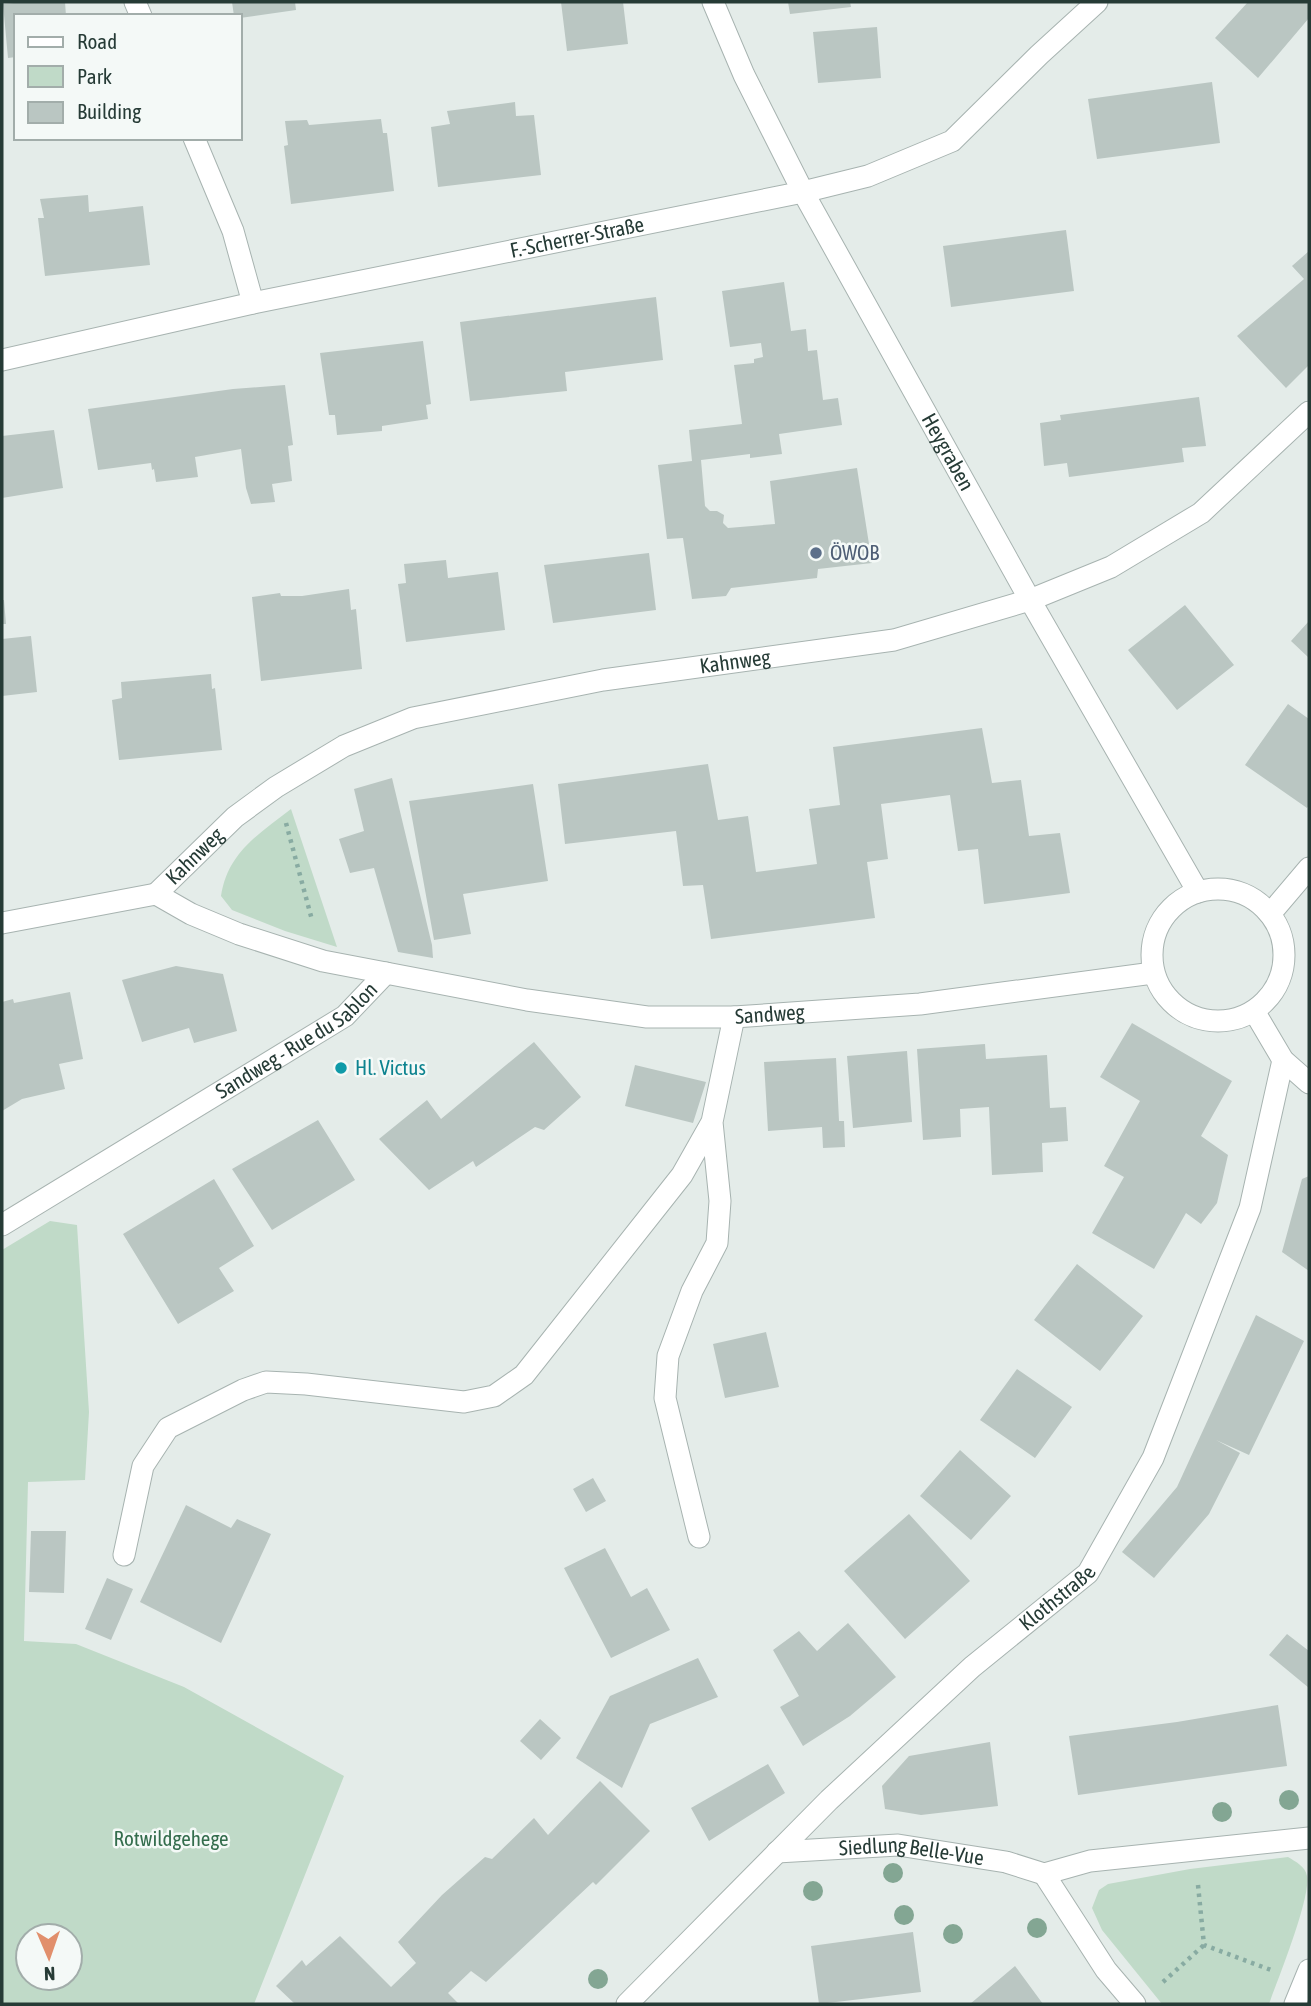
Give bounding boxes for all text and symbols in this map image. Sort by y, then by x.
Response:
legend [14,14,242,140]
text: Road [77,29,117,53]
text: Park [77,64,112,88]
text: Building [77,99,141,123]
street label: F.-Scherrer-Straße [508,211,646,262]
street label: Heygraben [918,409,980,494]
place label: ÖWOB [830,540,879,564]
marker: ÖWOB [808,545,824,561]
street label: Kahnweg [698,644,772,678]
street label: Kahnweg [160,822,228,889]
street label: Sandweg - Rue du Sablon [211,977,382,1103]
street label: Sandweg [734,999,805,1028]
place label: Hl. Victus [355,1055,426,1079]
marker: Hl. Victus [333,1060,349,1076]
street label: Klothstraße [1014,1562,1100,1635]
park label: Rotwildgehege [113,1826,229,1850]
street label: Siedlung Belle-Vue [838,1832,986,1869]
north arrow [14,1922,84,1992]
text: N [44,1963,56,1985]

